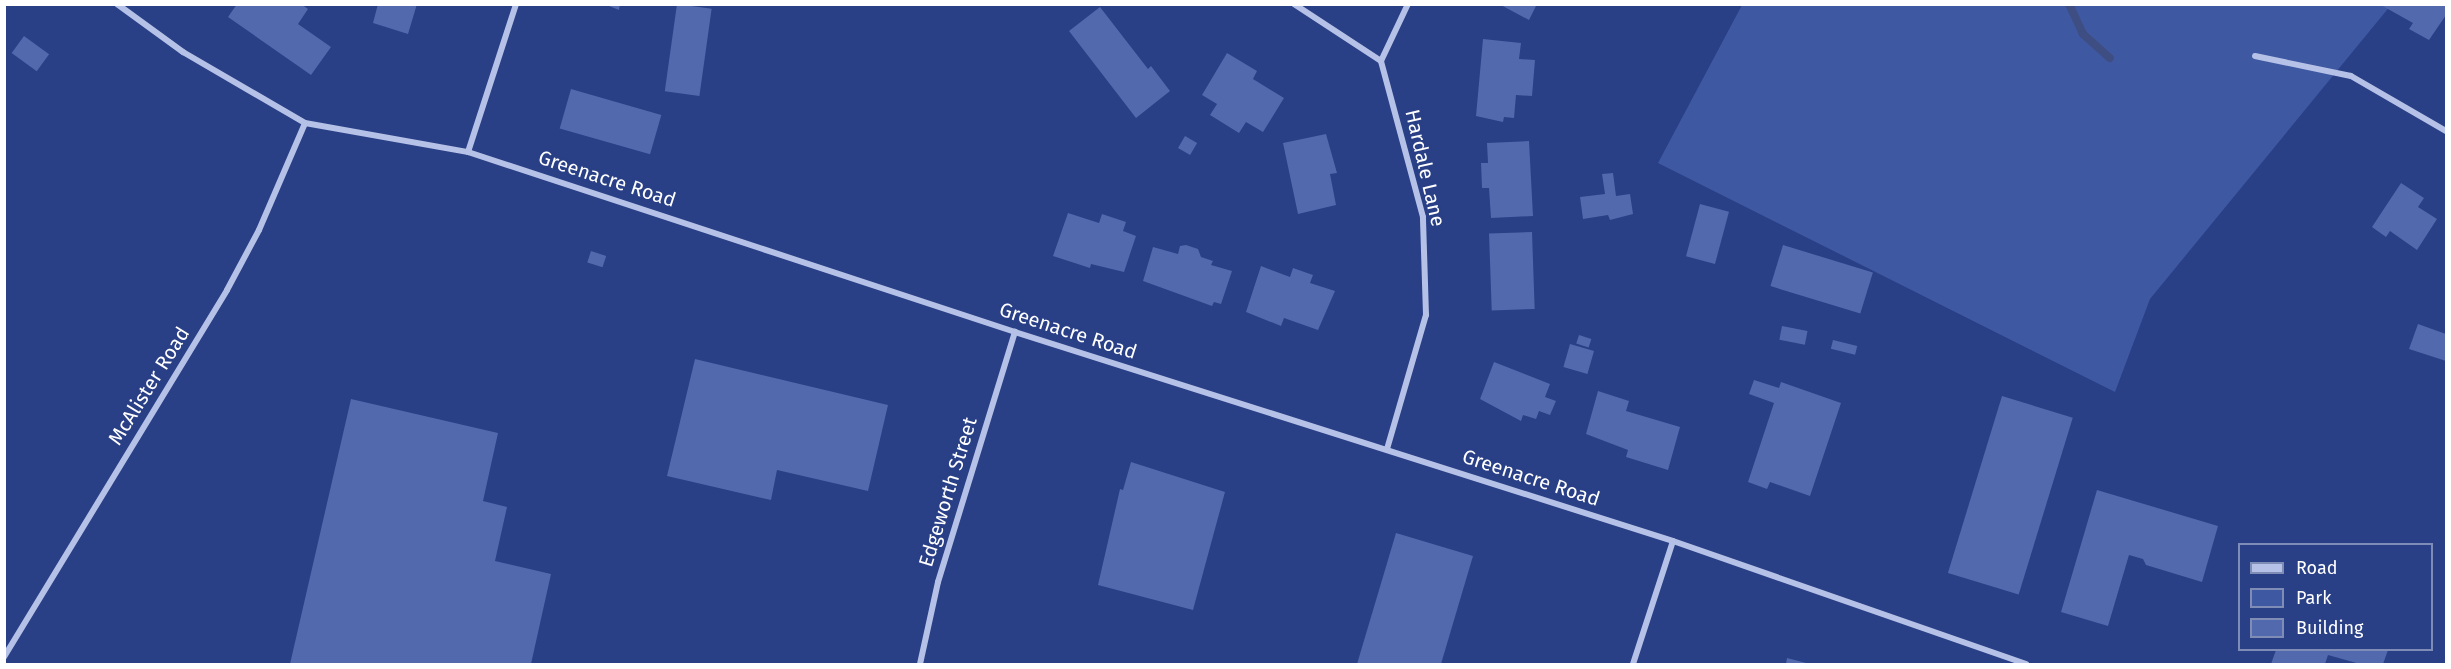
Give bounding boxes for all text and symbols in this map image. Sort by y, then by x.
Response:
street label: Hardale Lane [1400,107,1450,229]
street label: Greenacre Road [535,145,679,213]
street label: Greenacre Road [996,297,1140,365]
street label: McAlister Road [103,323,195,449]
street label: Edgeworth Street [914,414,982,570]
street label: Greenacre Road [1459,444,1603,512]
legend [2238,543,2433,651]
text: Road [2296,557,2338,579]
text: Park [2296,587,2331,609]
text: Building [2296,617,2363,639]

